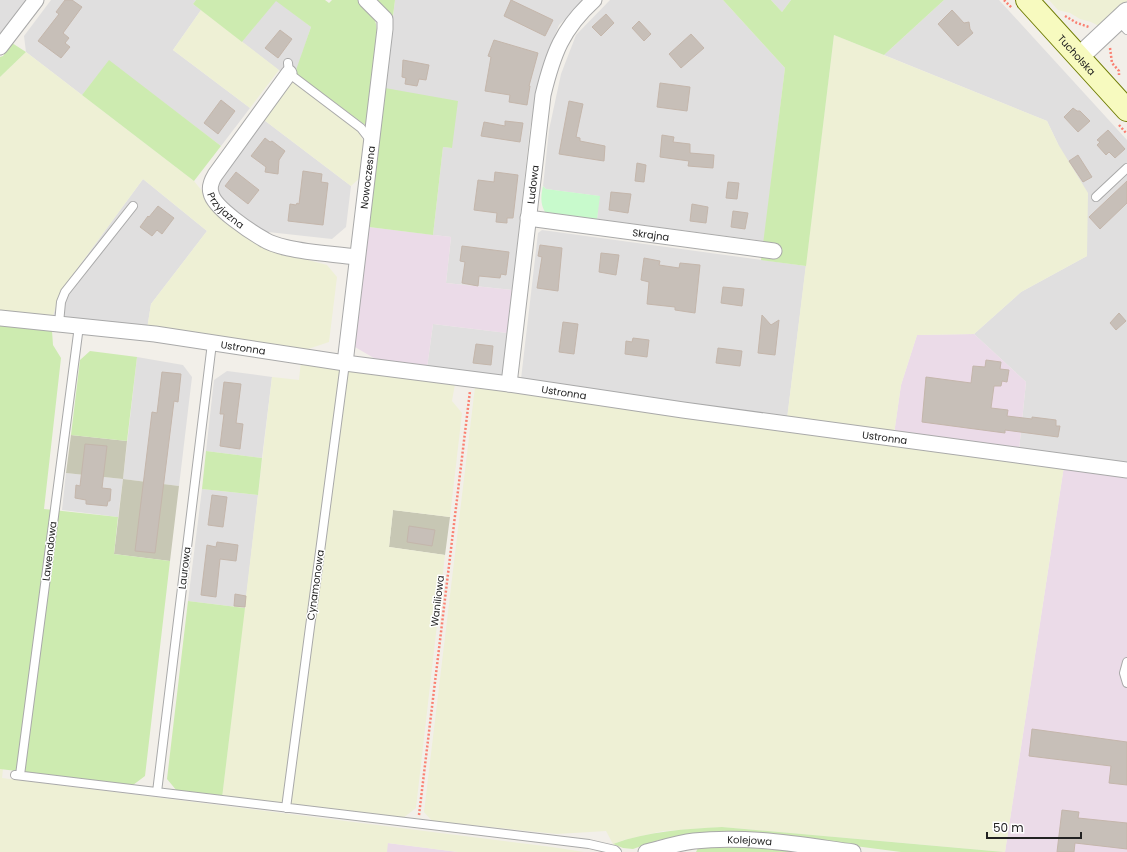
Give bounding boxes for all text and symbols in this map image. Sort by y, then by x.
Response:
street label: Tucholska [1054,31,1099,79]
street label: Nowoczesna [357,145,379,210]
street label: Ludowa [523,164,543,205]
street label: Przyjazna [203,190,247,232]
street label: Skrajna [631,225,670,245]
street label: Ustronna [220,337,267,359]
street label: Ustronna [540,382,587,403]
street label: Ustronna [861,427,908,448]
street label: Lawendowa [38,520,61,582]
street label: Laurowa [174,546,195,590]
street label: Cynamonowa [303,549,328,621]
street label: Waniliowa [427,575,448,628]
scale bar [987,814,1081,840]
text: 50 m [993,819,1024,836]
street label: Kolejowa [727,832,773,849]

